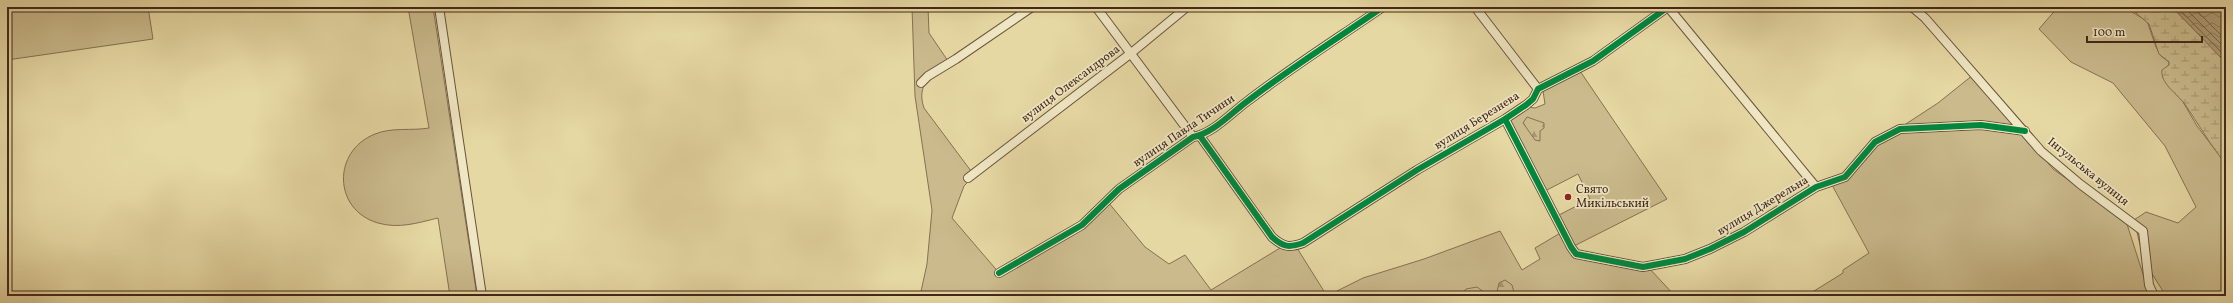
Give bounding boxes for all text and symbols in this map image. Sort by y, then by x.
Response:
scale bar [2087,18,2202,44]
text: 100 m [2093,25,2126,41]
street label: вулиця Олександрова [1018,42,1124,126]
street label: вулиця Березнева [1431,88,1523,154]
street label: вулиця Павла Тичини [1130,91,1238,171]
street label: Інгульська вулиця [2044,134,2132,210]
street label: вулиця Джерельна [1714,172,1812,240]
place label: Свято Микільський [1576,182,1649,212]
marker: Свято Микільський [1563,192,1573,202]

